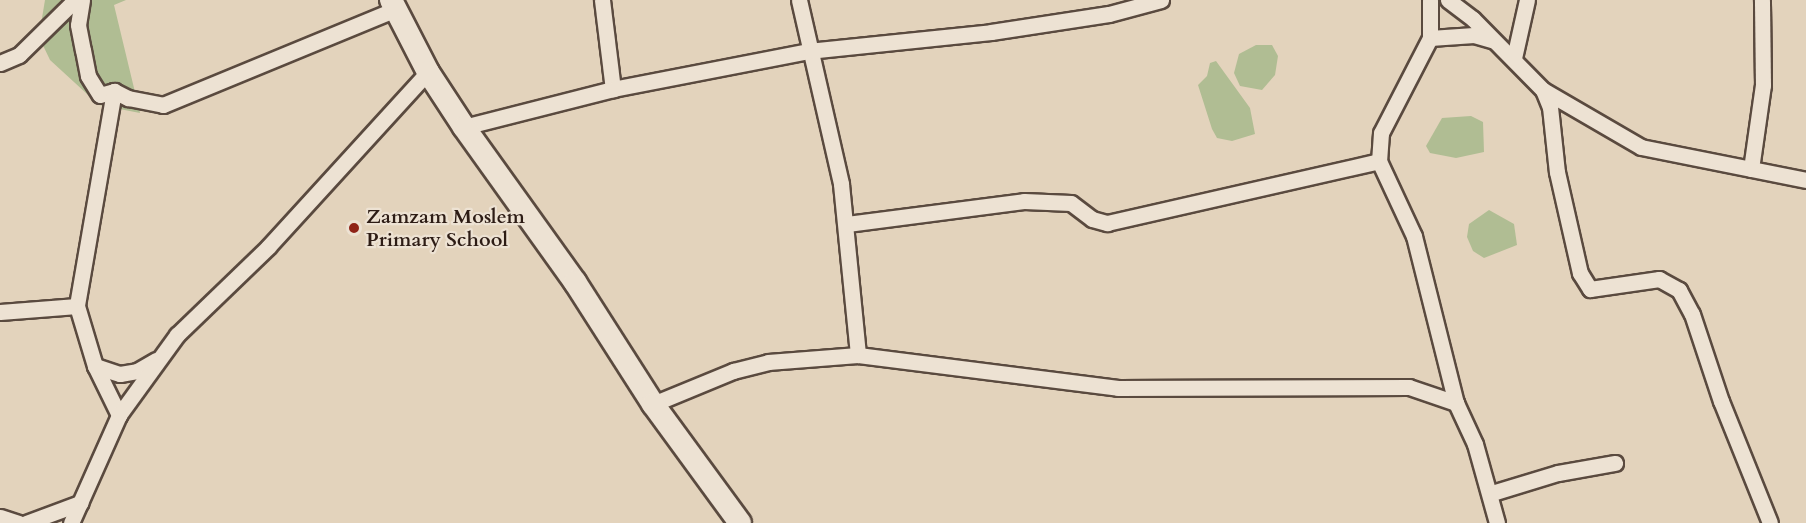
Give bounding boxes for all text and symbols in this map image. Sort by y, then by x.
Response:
place label: Zamzam Moslem Primary School [366,204,525,251]
marker: Zamzam Moslem Primary School [347,221,361,235]

